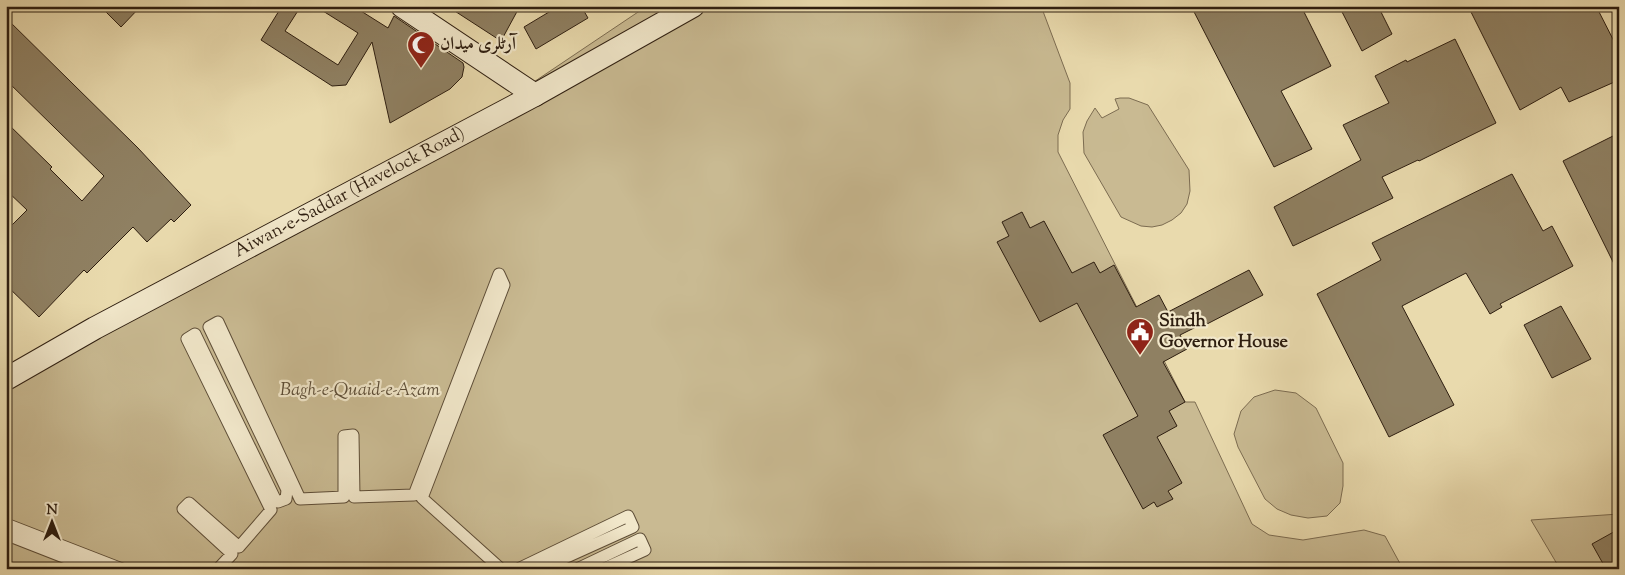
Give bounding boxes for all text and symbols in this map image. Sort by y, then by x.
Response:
mosque icon: آرٹلری میدان [406,30,436,69]
place label: آرٹلری میدان [440,32,518,58]
street label: Aiwan-e-Saddar (Havelock Road) [230,121,470,265]
place label: Sindh Governor House [1159,309,1288,356]
public building icon: Sindh Governor House [1125,317,1155,356]
park label: Bagh-e-Quaid-e-Azam [280,378,440,404]
north arrow [28,498,78,548]
text: N [46,501,58,521]

